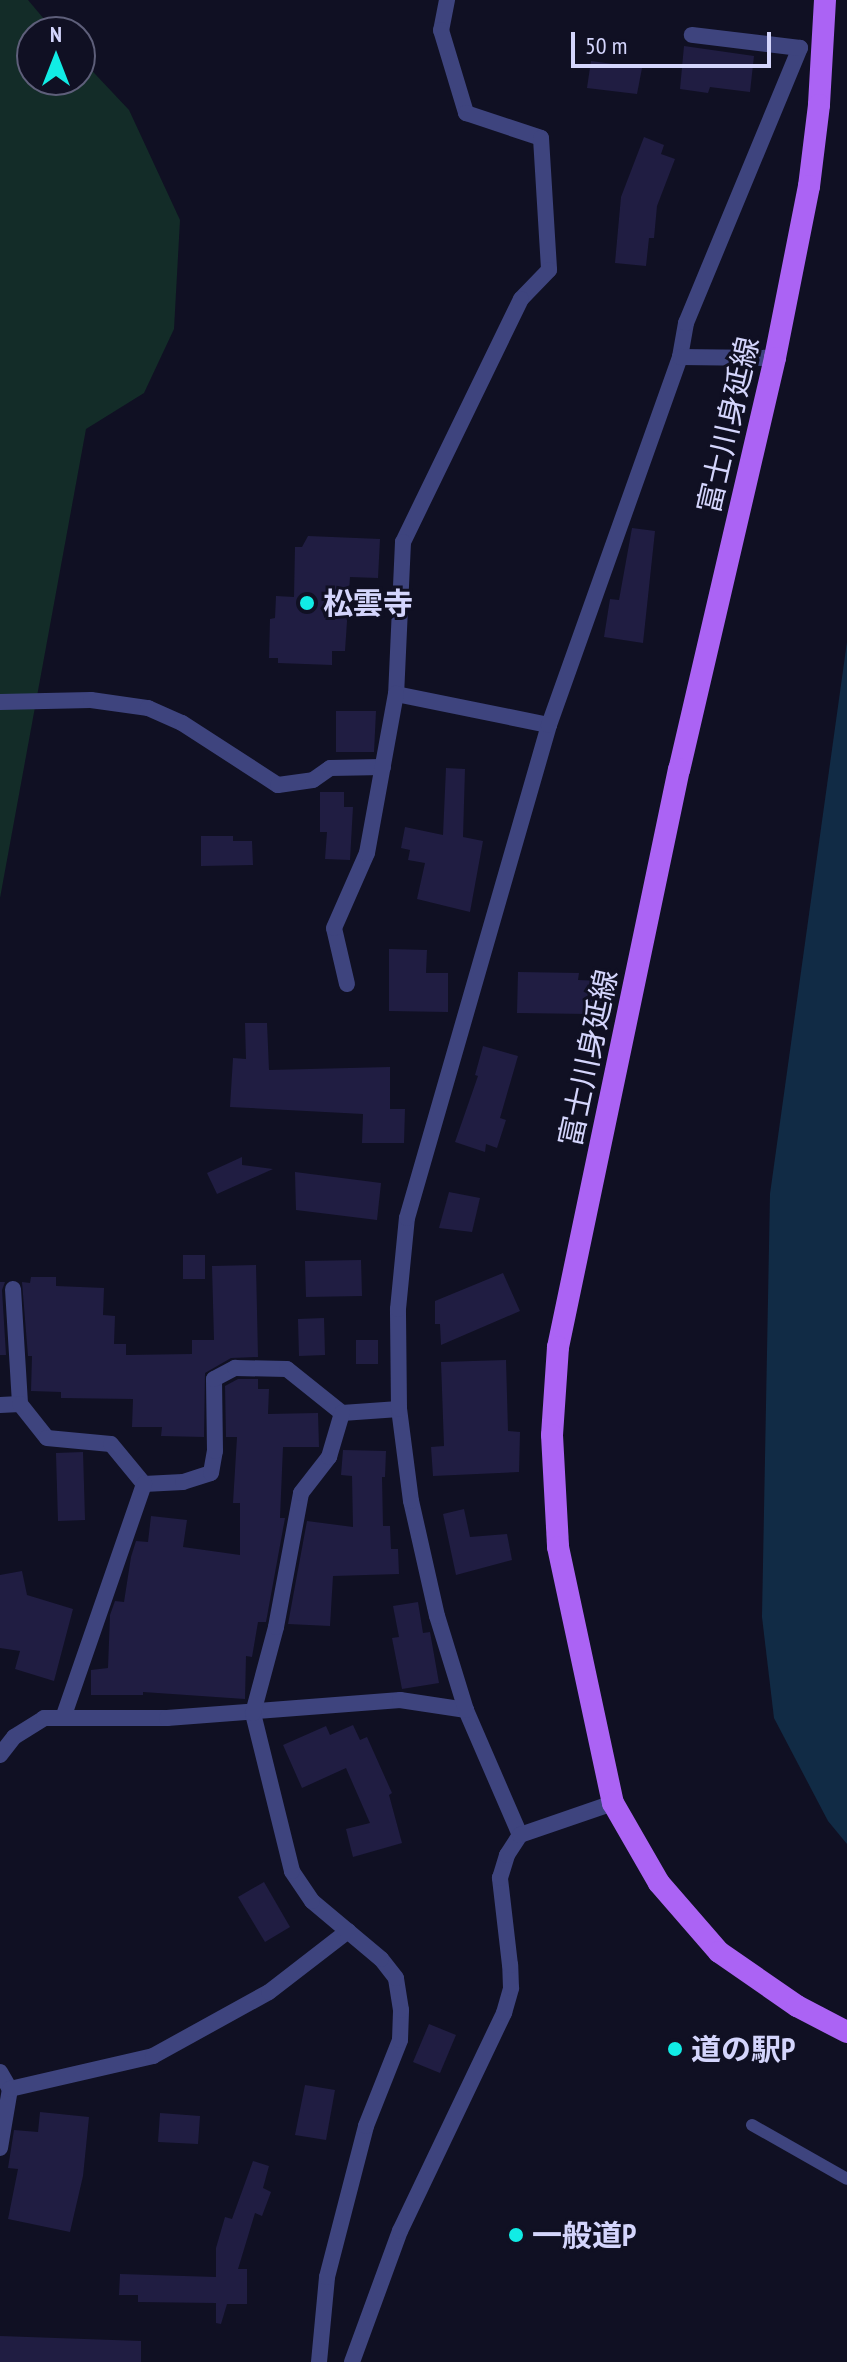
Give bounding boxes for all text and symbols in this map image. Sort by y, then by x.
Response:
north arrow [16,16,96,96]
scale bar [575,16,775,66]
text: N [50,20,62,48]
text: 50 m [585,30,627,61]
street label: 富士川身延線 [690,333,766,517]
place label: 松雲寺 [323,585,413,621]
marker: 松雲寺 [298,594,316,612]
street label: 富士川身延線 [552,966,624,1150]
place label: 道の駅P [691,2031,795,2067]
marker: 道の駅P [666,2040,684,2058]
place label: 一般道P [532,2217,636,2253]
marker: 一般道P [507,2226,525,2244]

